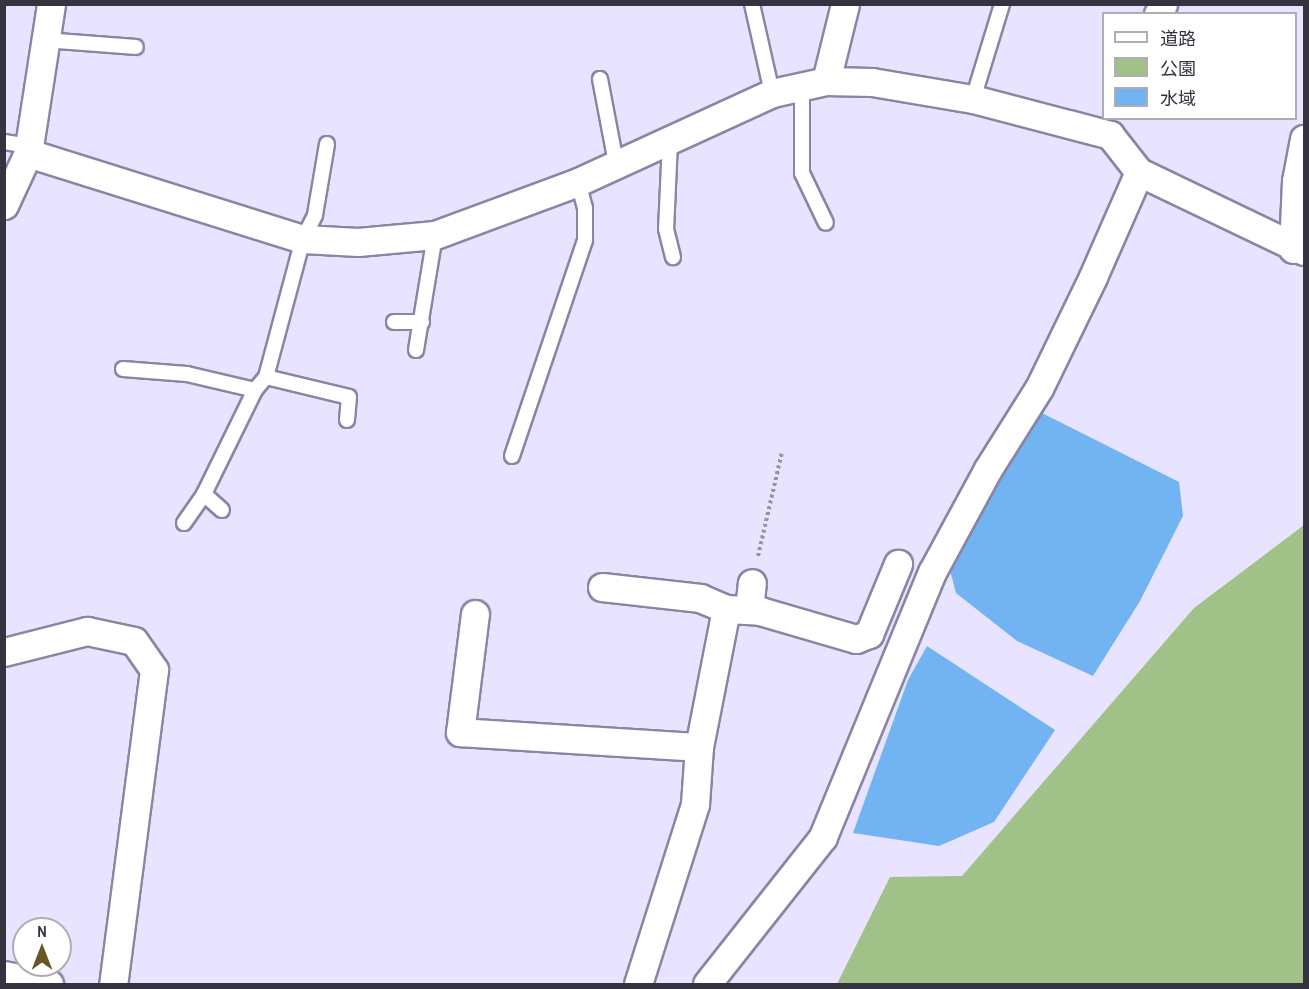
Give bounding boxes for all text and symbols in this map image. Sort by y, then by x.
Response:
legend [1102,12,1297,120]
text: 道路 [1160,26,1196,51]
text: 公園 [1160,56,1196,81]
text: 水域 [1160,86,1196,111]
north arrow [12,917,72,977]
text: N [37,920,47,942]

